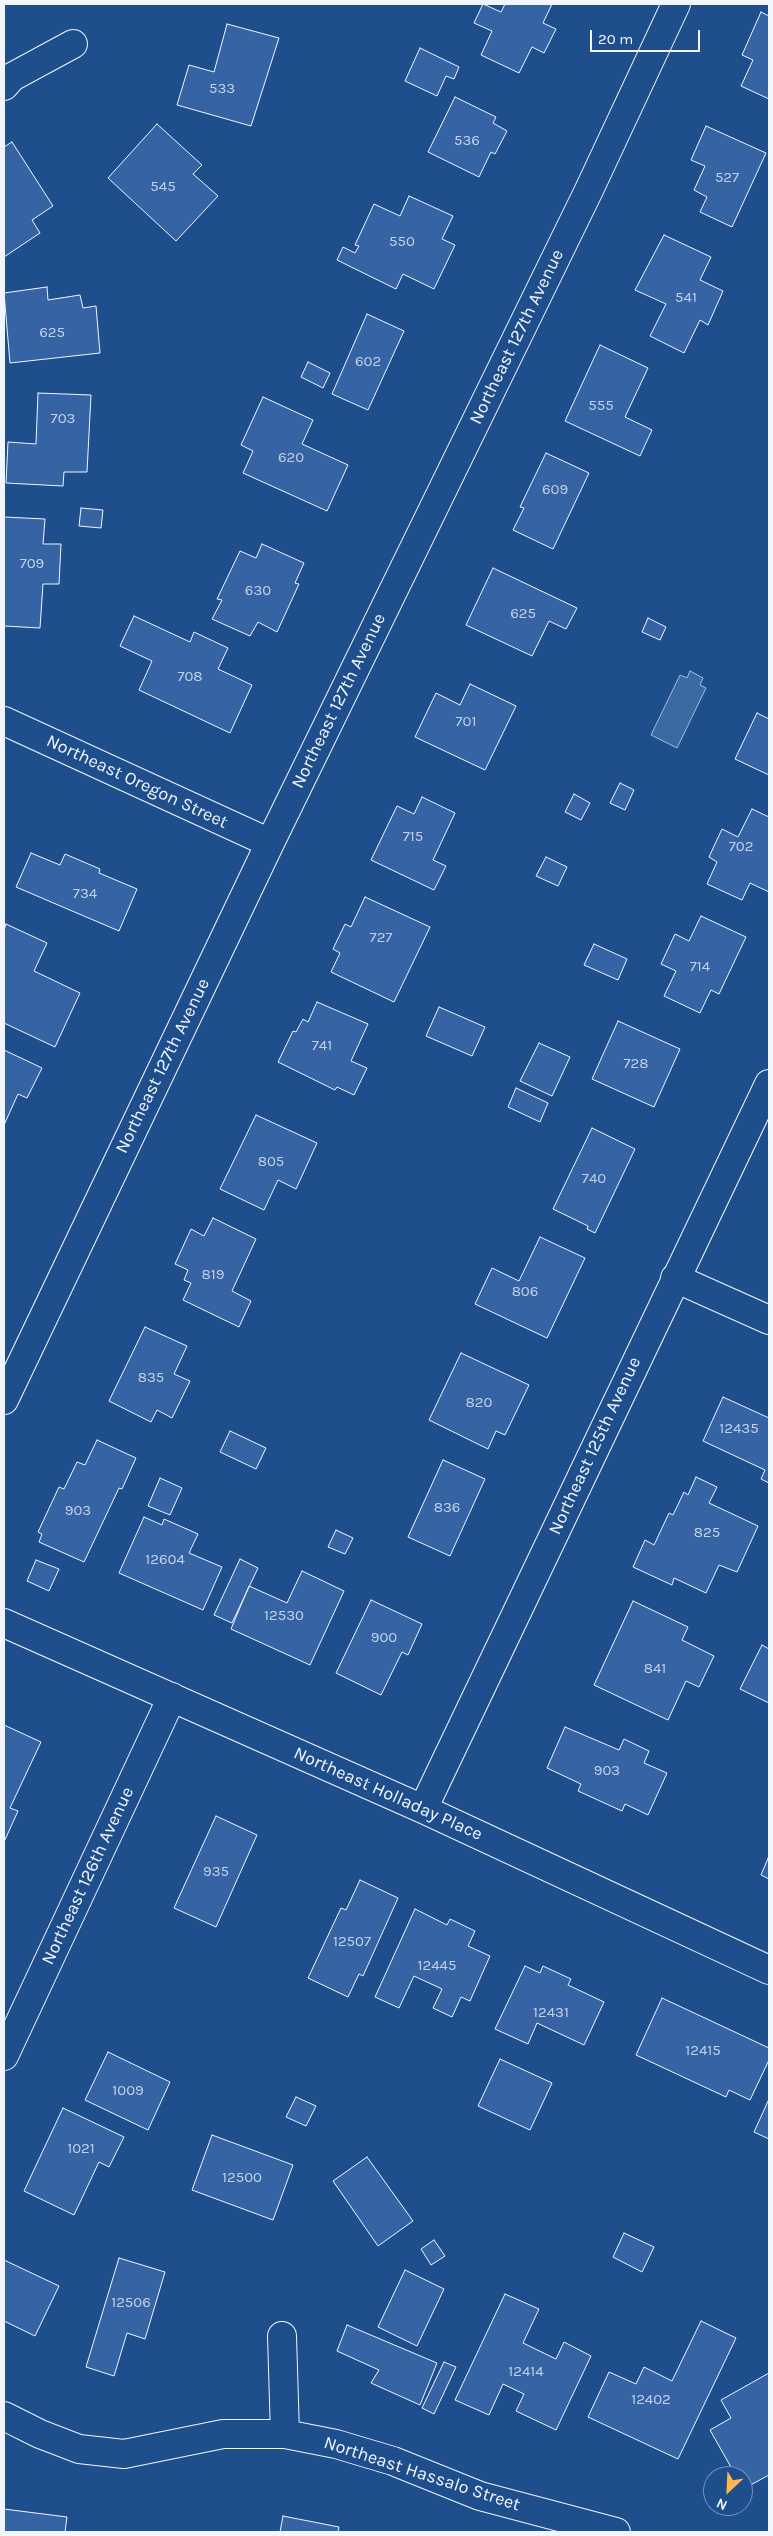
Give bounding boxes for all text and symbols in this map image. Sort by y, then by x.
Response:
scale bar [593,20,703,52]
text: 20 m [598,30,633,48]
house number: 533 [209,80,235,98]
house number: 536 [454,132,480,150]
house number: 527 [715,169,739,187]
house number: 545 [150,178,176,196]
house number: 550 [389,233,415,251]
street label: Northeast 127th Avenue [465,246,569,428]
house number: 541 [675,289,697,307]
house number: 625 [39,324,65,342]
house number: 602 [355,353,381,371]
house number: 555 [588,397,614,415]
house number: 703 [51,410,75,428]
house number: 620 [278,449,304,467]
house number: 609 [542,481,568,499]
house number: 709 [20,555,44,573]
house number: 630 [245,582,271,600]
house number: 625 [510,605,536,623]
street label: Northeast 127th Avenue [287,610,391,792]
house number: 708 [177,668,203,686]
house number: 701 [456,713,476,731]
street label: Northeast Oregon Street [43,730,231,834]
house number: 715 [403,828,423,846]
house number: 702 [729,838,753,856]
house number: 734 [73,885,97,903]
house number: 727 [370,929,392,947]
house number: 714 [690,958,710,976]
street label: Northeast 127th Avenue [111,975,215,1157]
house number: 741 [312,1037,332,1055]
house number: 728 [624,1055,648,1073]
house number: 805 [258,1153,284,1171]
house number: 740 [582,1170,606,1188]
house number: 819 [202,1266,224,1284]
house number: 806 [512,1283,538,1301]
street label: Northeast 125th Avenue [544,1354,646,1538]
house number: 835 [138,1369,164,1387]
house number: 820 [466,1394,492,1412]
house number: 12435 [719,1420,759,1438]
house number: 836 [434,1499,460,1517]
house number: 903 [65,1502,91,1520]
house number: 825 [694,1524,720,1542]
house number: 12604 [145,1551,185,1569]
house number: 12530 [264,1607,304,1625]
house number: 900 [371,1629,397,1647]
house number: 841 [644,1660,666,1678]
street label: Northeast Holladay Place [290,1743,486,1845]
house number: 903 [594,1762,620,1780]
street label: Northeast 126th Avenue [37,1784,139,1968]
house number: 935 [203,1863,229,1881]
house number: 12507 [333,1933,371,1951]
house number: 12445 [418,1957,456,1975]
house number: 12431 [533,2004,569,2022]
house number: 12415 [685,2042,721,2060]
house number: 1009 [112,2082,144,2100]
house number: 1021 [67,2140,95,2158]
house number: 12500 [222,2169,262,2187]
house number: 12506 [111,2294,151,2312]
house number: 12414 [508,2363,544,2381]
house number: 12402 [631,2391,671,2409]
street label: Northeast Hassalo Street [321,2432,523,2516]
north arrow [703,2466,753,2516]
text: N [714,2494,730,2514]

